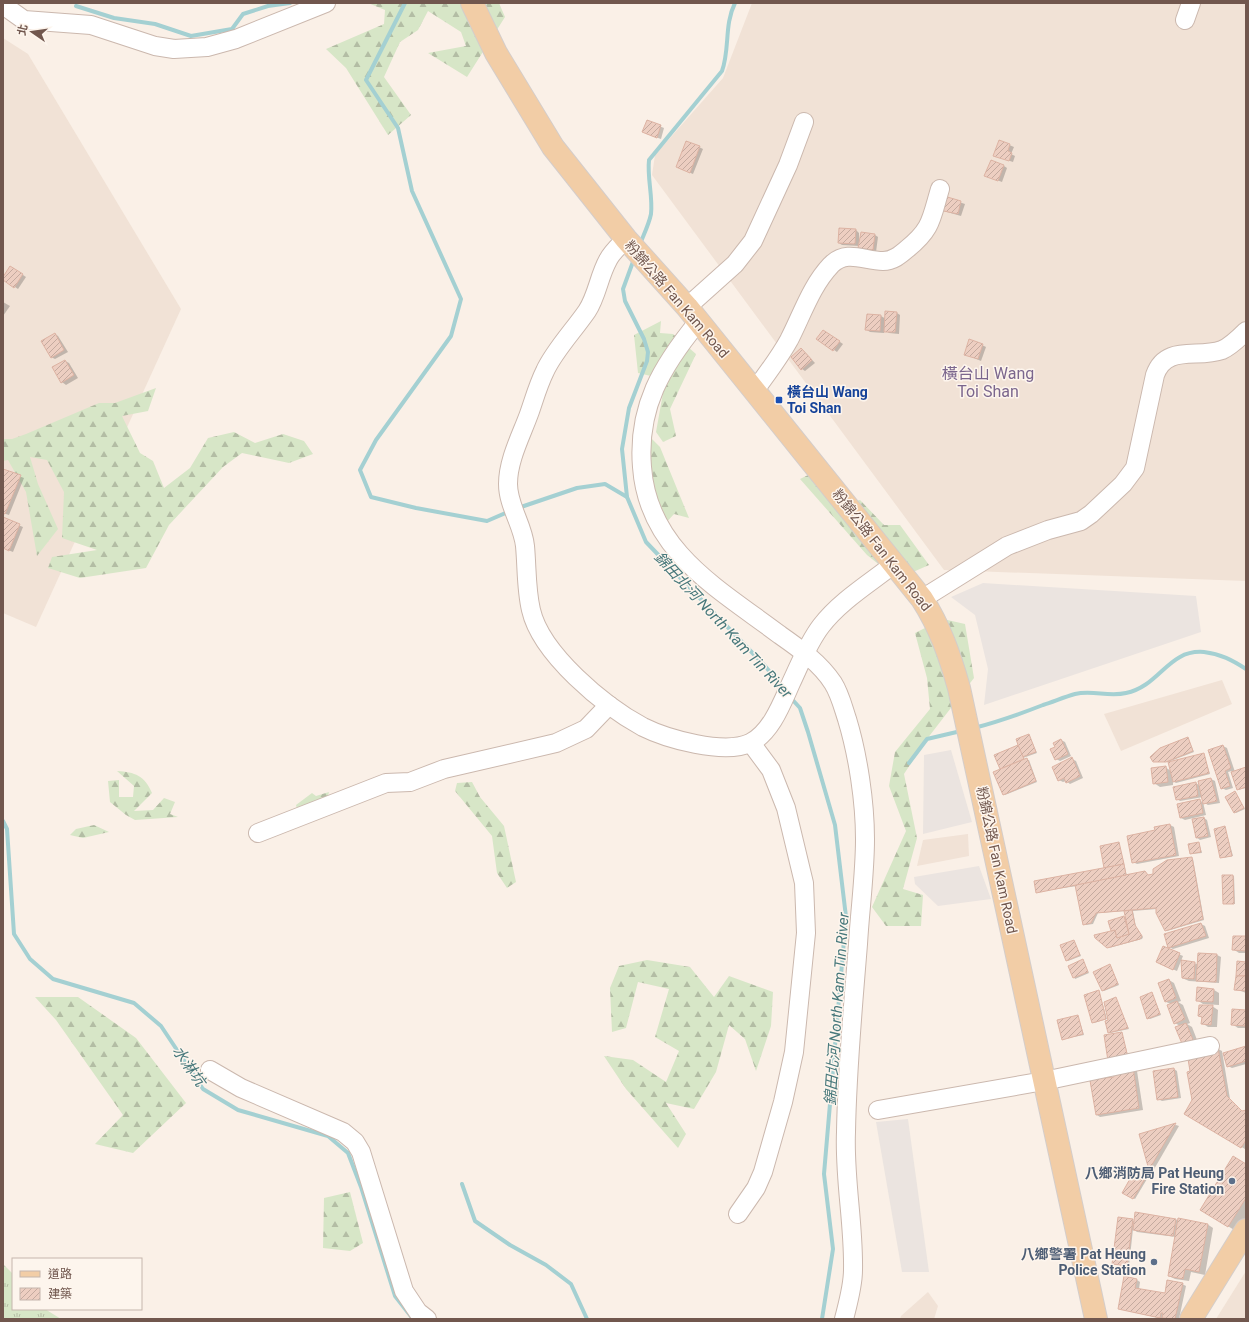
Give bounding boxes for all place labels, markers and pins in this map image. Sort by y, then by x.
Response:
place label: 橫台山 Wang Toi Shan [787,384,868,416]
marker: 橫台山 Wang Toi Shan [774,395,784,405]
place label: 八鄉消防局 Pat Heung Fire Station [1085,1165,1224,1197]
marker: 八鄉消防局 Pat Heung Fire Station [1227,1176,1237,1186]
place label: 八鄉警署 Pat Heung Police Station [1021,1246,1146,1278]
marker: 八鄉警署 Pat Heung Police Station [1149,1257,1159,1267]

